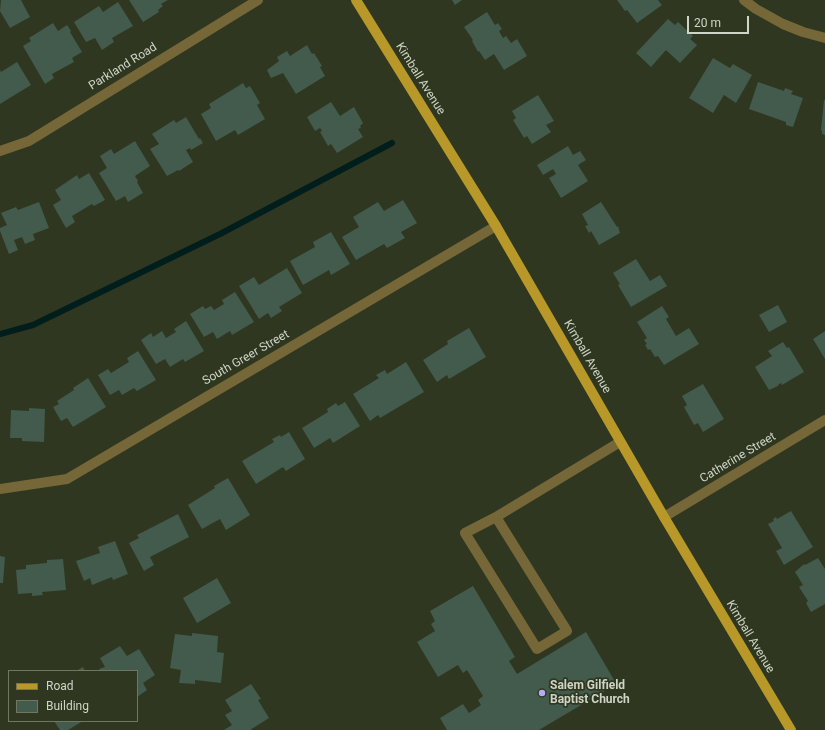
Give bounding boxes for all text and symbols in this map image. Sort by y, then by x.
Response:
scale bar [689,8,751,34]
text: 20 m [694,16,721,30]
street label: Parkland Road [86,40,160,94]
street label: Kimball Avenue [392,40,448,118]
street label: Kimball Avenue [560,318,614,396]
street label: South Greer Street [200,327,292,389]
street label: Catherine Street [697,430,779,486]
street label: Kimball Avenue [723,598,777,676]
legend [8,670,138,722]
text: Road [46,679,74,693]
place label: Salem Gilfield Baptist Church [550,679,630,707]
marker: Salem Gilfield Baptist Church [537,688,547,698]
text: Building [46,699,89,713]

